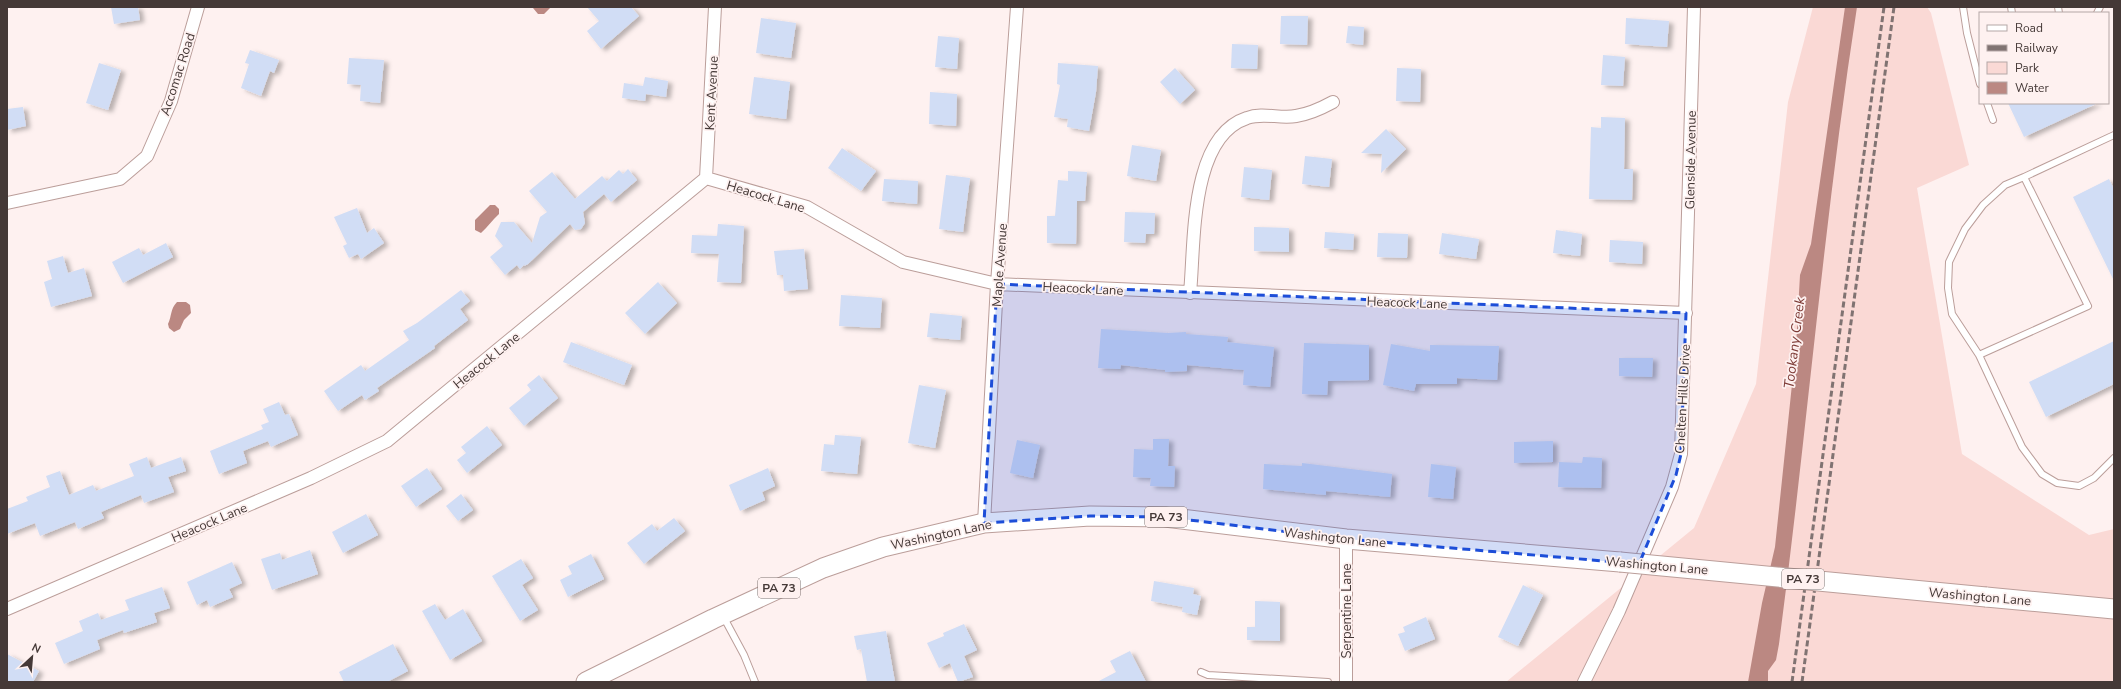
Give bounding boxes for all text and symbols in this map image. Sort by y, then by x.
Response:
legend [1979,12,2109,104]
text: Road [2015,20,2043,36]
street label: Accomac Road [156,31,200,118]
text: Railway [2015,40,2059,56]
street label: Kent Avenue [701,55,723,131]
text: Park [2015,60,2040,76]
text: Water [2015,80,2049,96]
street label: Glenside Avenue [1681,110,1701,210]
street label: Heacock Lane [724,177,807,217]
street label: Maple Avenue [988,223,1012,308]
street label: Heacock Lane [1042,278,1124,300]
street label: Heacock Lane [1366,293,1448,313]
water label: Tookany Creek [1779,295,1810,390]
street label: Heacock Lane [450,328,524,393]
street label: Chelten Hills Drive [1671,344,1695,454]
street label: Heacock Lane [169,499,250,547]
road number: PA 73 [1145,507,1187,527]
street label: Washington Lane [889,515,993,554]
street label: Washington Lane [1283,524,1387,552]
street label: Washington Lane [1605,553,1709,579]
street label: Serpentine Lane [1338,563,1356,658]
road number: PA 73 [1782,569,1824,589]
road number: PA 73 [758,578,800,598]
street label: Washington Lane [1928,584,2032,610]
north arrow [12,637,52,677]
text: N [29,640,43,657]

